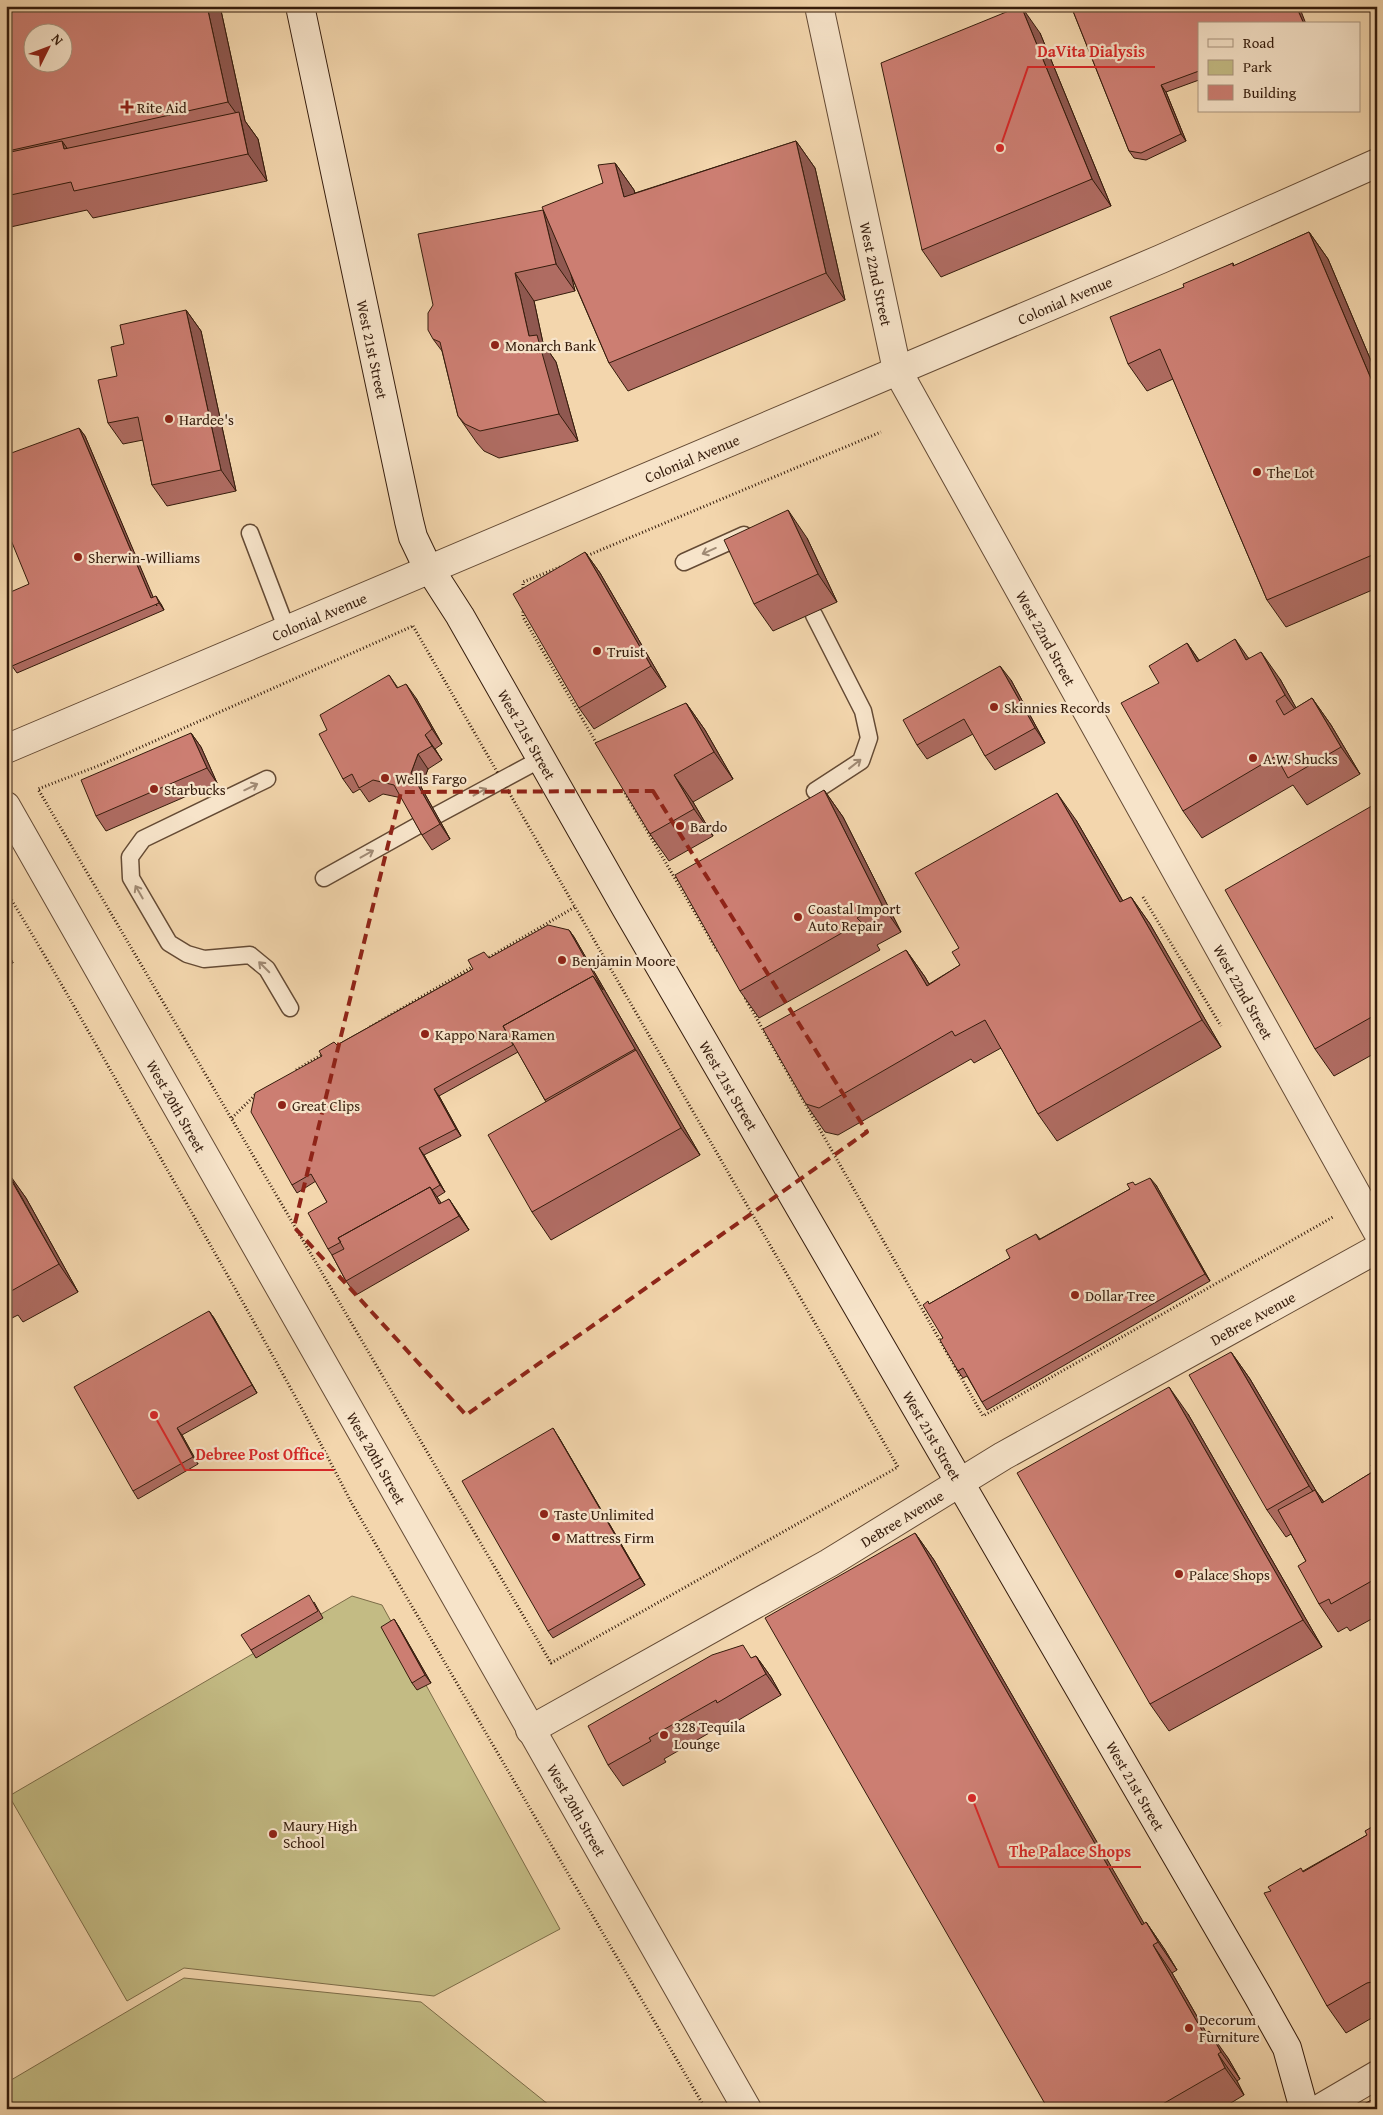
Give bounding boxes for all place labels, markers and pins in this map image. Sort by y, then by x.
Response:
callout: DaVita Dialysis [1028,36,1155,67]
place label: Rite Aid [137,97,187,118]
marker: Rite Aid [121,101,133,113]
place label: Monarch Bank [505,335,597,356]
marker: Monarch Bank [489,339,501,351]
place label: Hardee's [179,409,234,430]
marker: Hardee's [163,413,175,425]
place label: The Lot [1267,462,1315,483]
marker: The Lot [1251,466,1263,478]
place label: Sherwin-Williams [88,547,200,568]
marker: Sherwin-Williams [72,551,84,563]
place label: Truist [607,641,646,662]
marker: Truist [591,645,603,657]
place label: Skinnies Records [1004,697,1111,718]
marker: Skinnies Records [988,701,1000,713]
place label: A.W. Shucks [1263,748,1338,769]
marker: A.W. Shucks [1247,752,1259,764]
place label: Wells Fargo [395,768,467,789]
marker: Wells Fargo [379,772,391,784]
place label: Starbucks [164,779,226,800]
marker: Starbucks [148,783,160,795]
place label: Bardo [690,816,728,837]
marker: Bardo [674,820,686,832]
place label: Coastal Import Auto Repair [808,898,902,936]
marker: Coastal Import Auto Repair [792,911,804,923]
place label: Benjamin Moore [572,950,676,971]
marker: Benjamin Moore [556,954,568,966]
place label: Kappo Nara Ramen [435,1024,555,1045]
marker: Kappo Nara Ramen [419,1028,431,1040]
place label: Great Clips [292,1095,360,1116]
marker: Great Clips [276,1099,288,1111]
place label: Dollar Tree [1085,1285,1155,1306]
marker: Dollar Tree [1069,1289,1081,1301]
callout: Debree Post Office [185,1439,334,1470]
place label: Taste Unlimited [554,1504,654,1525]
marker: Taste Unlimited [538,1508,550,1520]
place label: Mattress Firm [566,1527,655,1548]
marker: Mattress Firm [550,1531,562,1543]
place label: Palace Shops [1189,1564,1270,1585]
marker: Palace Shops [1173,1568,1185,1580]
place label: 328 Tequila Lounge [674,1716,745,1754]
marker: 328 Tequila Lounge [658,1729,670,1741]
place label: Maury High School [283,1815,358,1853]
marker: Maury High School [267,1828,279,1840]
callout: The Palace Shops [999,1836,1141,1867]
place label: Decorum Furniture [1199,2009,1260,2047]
marker: Decorum Furniture [1183,2022,1195,2034]

